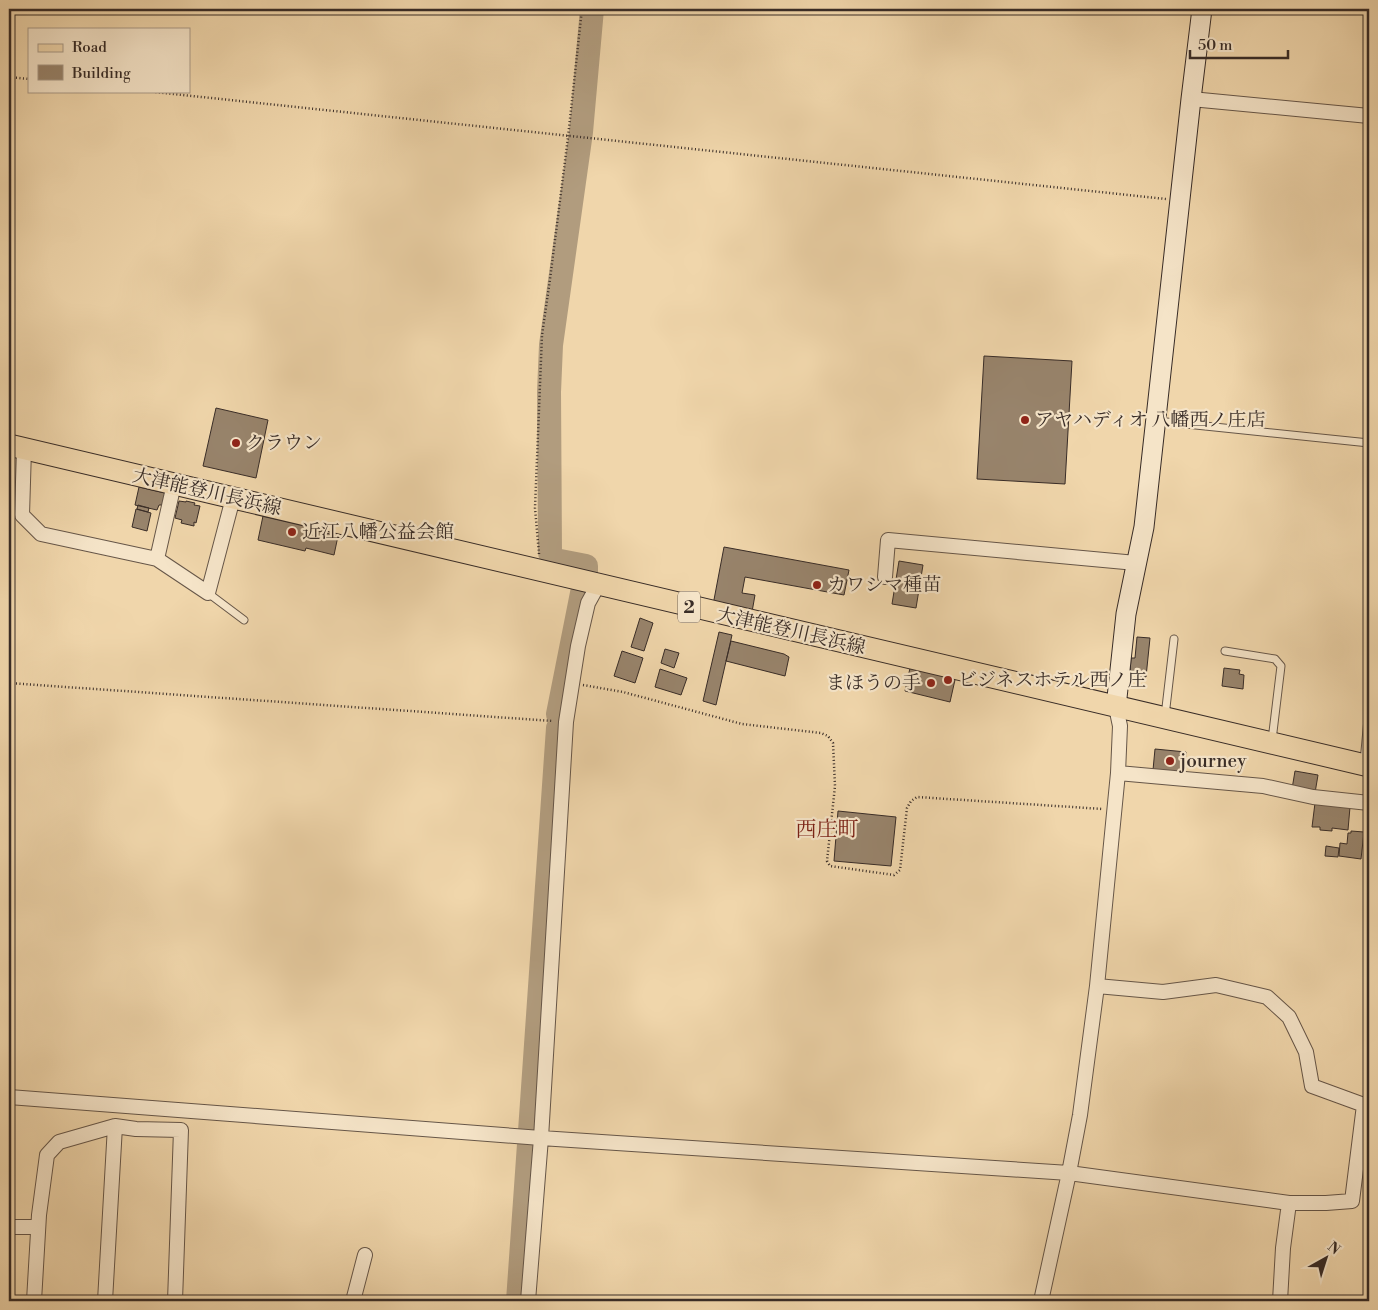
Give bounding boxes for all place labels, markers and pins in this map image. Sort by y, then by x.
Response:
place label: アヤハディオ 八幡西ノ庄店 [1035,408,1265,432]
marker: アヤハディオ 八幡西ノ庄店 [1019,414,1031,426]
place label: クラウン [246,431,322,455]
marker: クラウン [230,437,242,449]
place label: 近江八幡公益会館 [302,520,454,544]
marker: 近江八幡公益会館 [286,526,298,538]
place label: カワシマ種苗 [827,573,941,597]
marker: カワシマ種苗 [811,579,823,591]
place label: ビジネスホテル西ノ庄 [958,668,1146,692]
place label: まほうの手 [826,671,921,695]
marker: ビジネスホテル西ノ庄 [942,674,954,686]
marker: まほうの手 [925,677,937,689]
place label: journey [1179,749,1247,773]
marker: journey [1164,755,1176,767]

